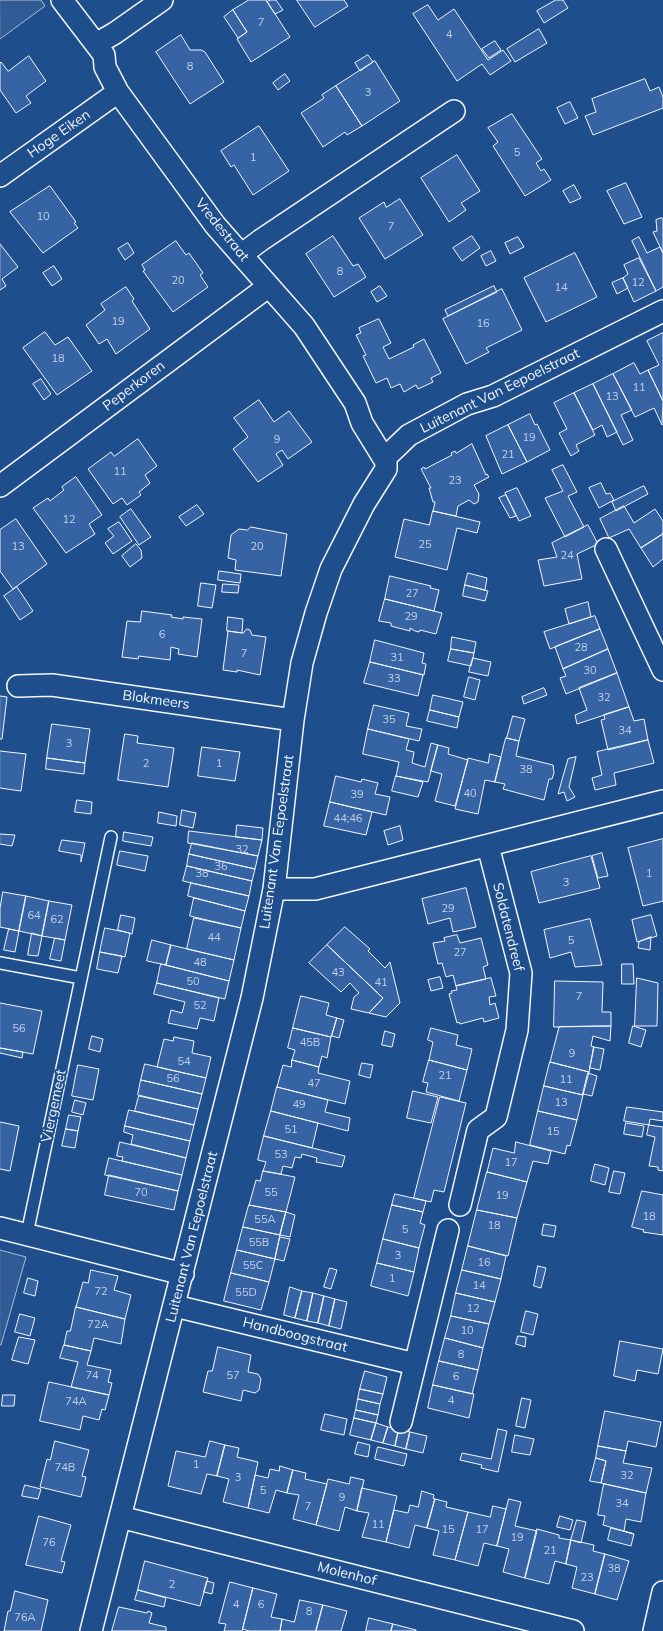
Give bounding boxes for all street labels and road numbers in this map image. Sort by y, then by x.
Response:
street label: Hoge Eiken [24,106,94,162]
street label: Vredestraat [192,195,252,265]
street label: Luitenant Van Eepoelstraat [417,345,583,437]
street label: Peperkoren [100,357,168,415]
street label: Blokmeers [121,687,191,713]
street label: Luitenant Van Eepoelstraat [256,754,298,930]
street label: Soldatendreef [489,881,527,973]
street label: Viergemeet [38,1068,70,1144]
street label: Luitenant Van Eepoelstraat [163,1150,221,1324]
street label: Handboogstraat [241,1314,349,1356]
street label: Molenhof [316,1559,378,1589]

